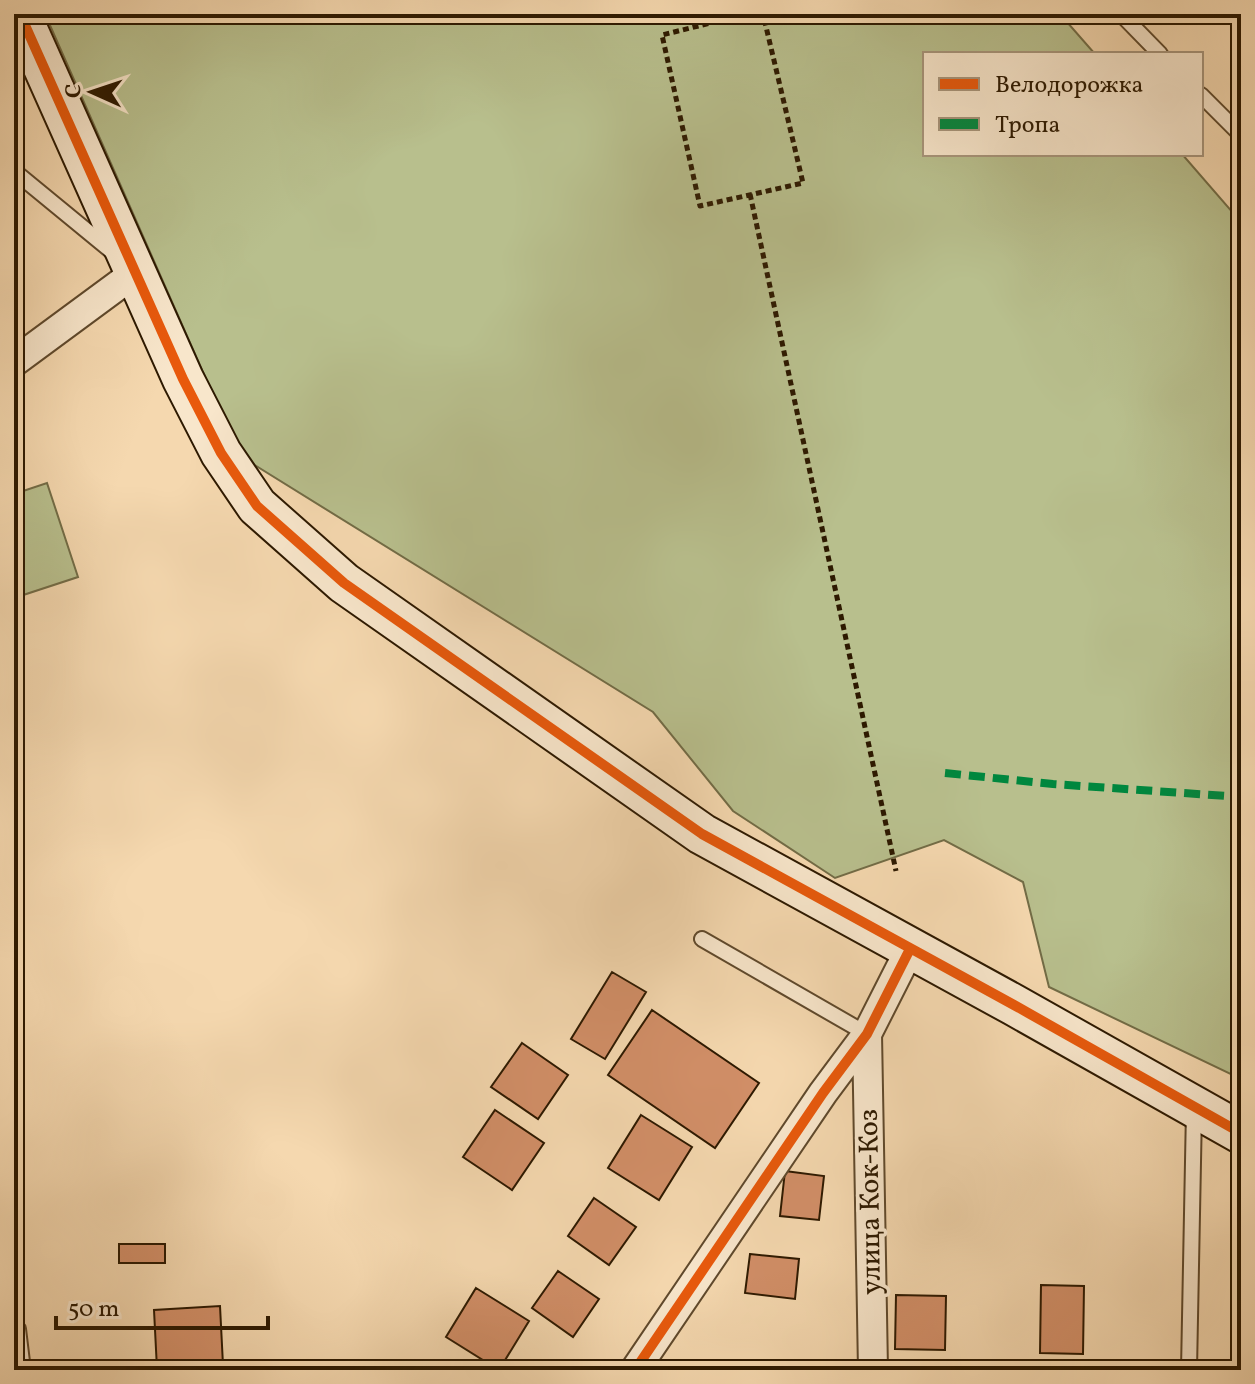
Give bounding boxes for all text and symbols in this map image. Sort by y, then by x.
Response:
north arrow [52,52,132,132]
legend [923,52,1203,156]
text: Велодорожка [995,69,1143,103]
text: С [59,83,90,99]
text: Тропа [995,109,1061,143]
street label: улица Кок-Коз [850,1109,892,1295]
scale bar [56,1280,268,1330]
text: 50 m [68,1293,120,1327]

